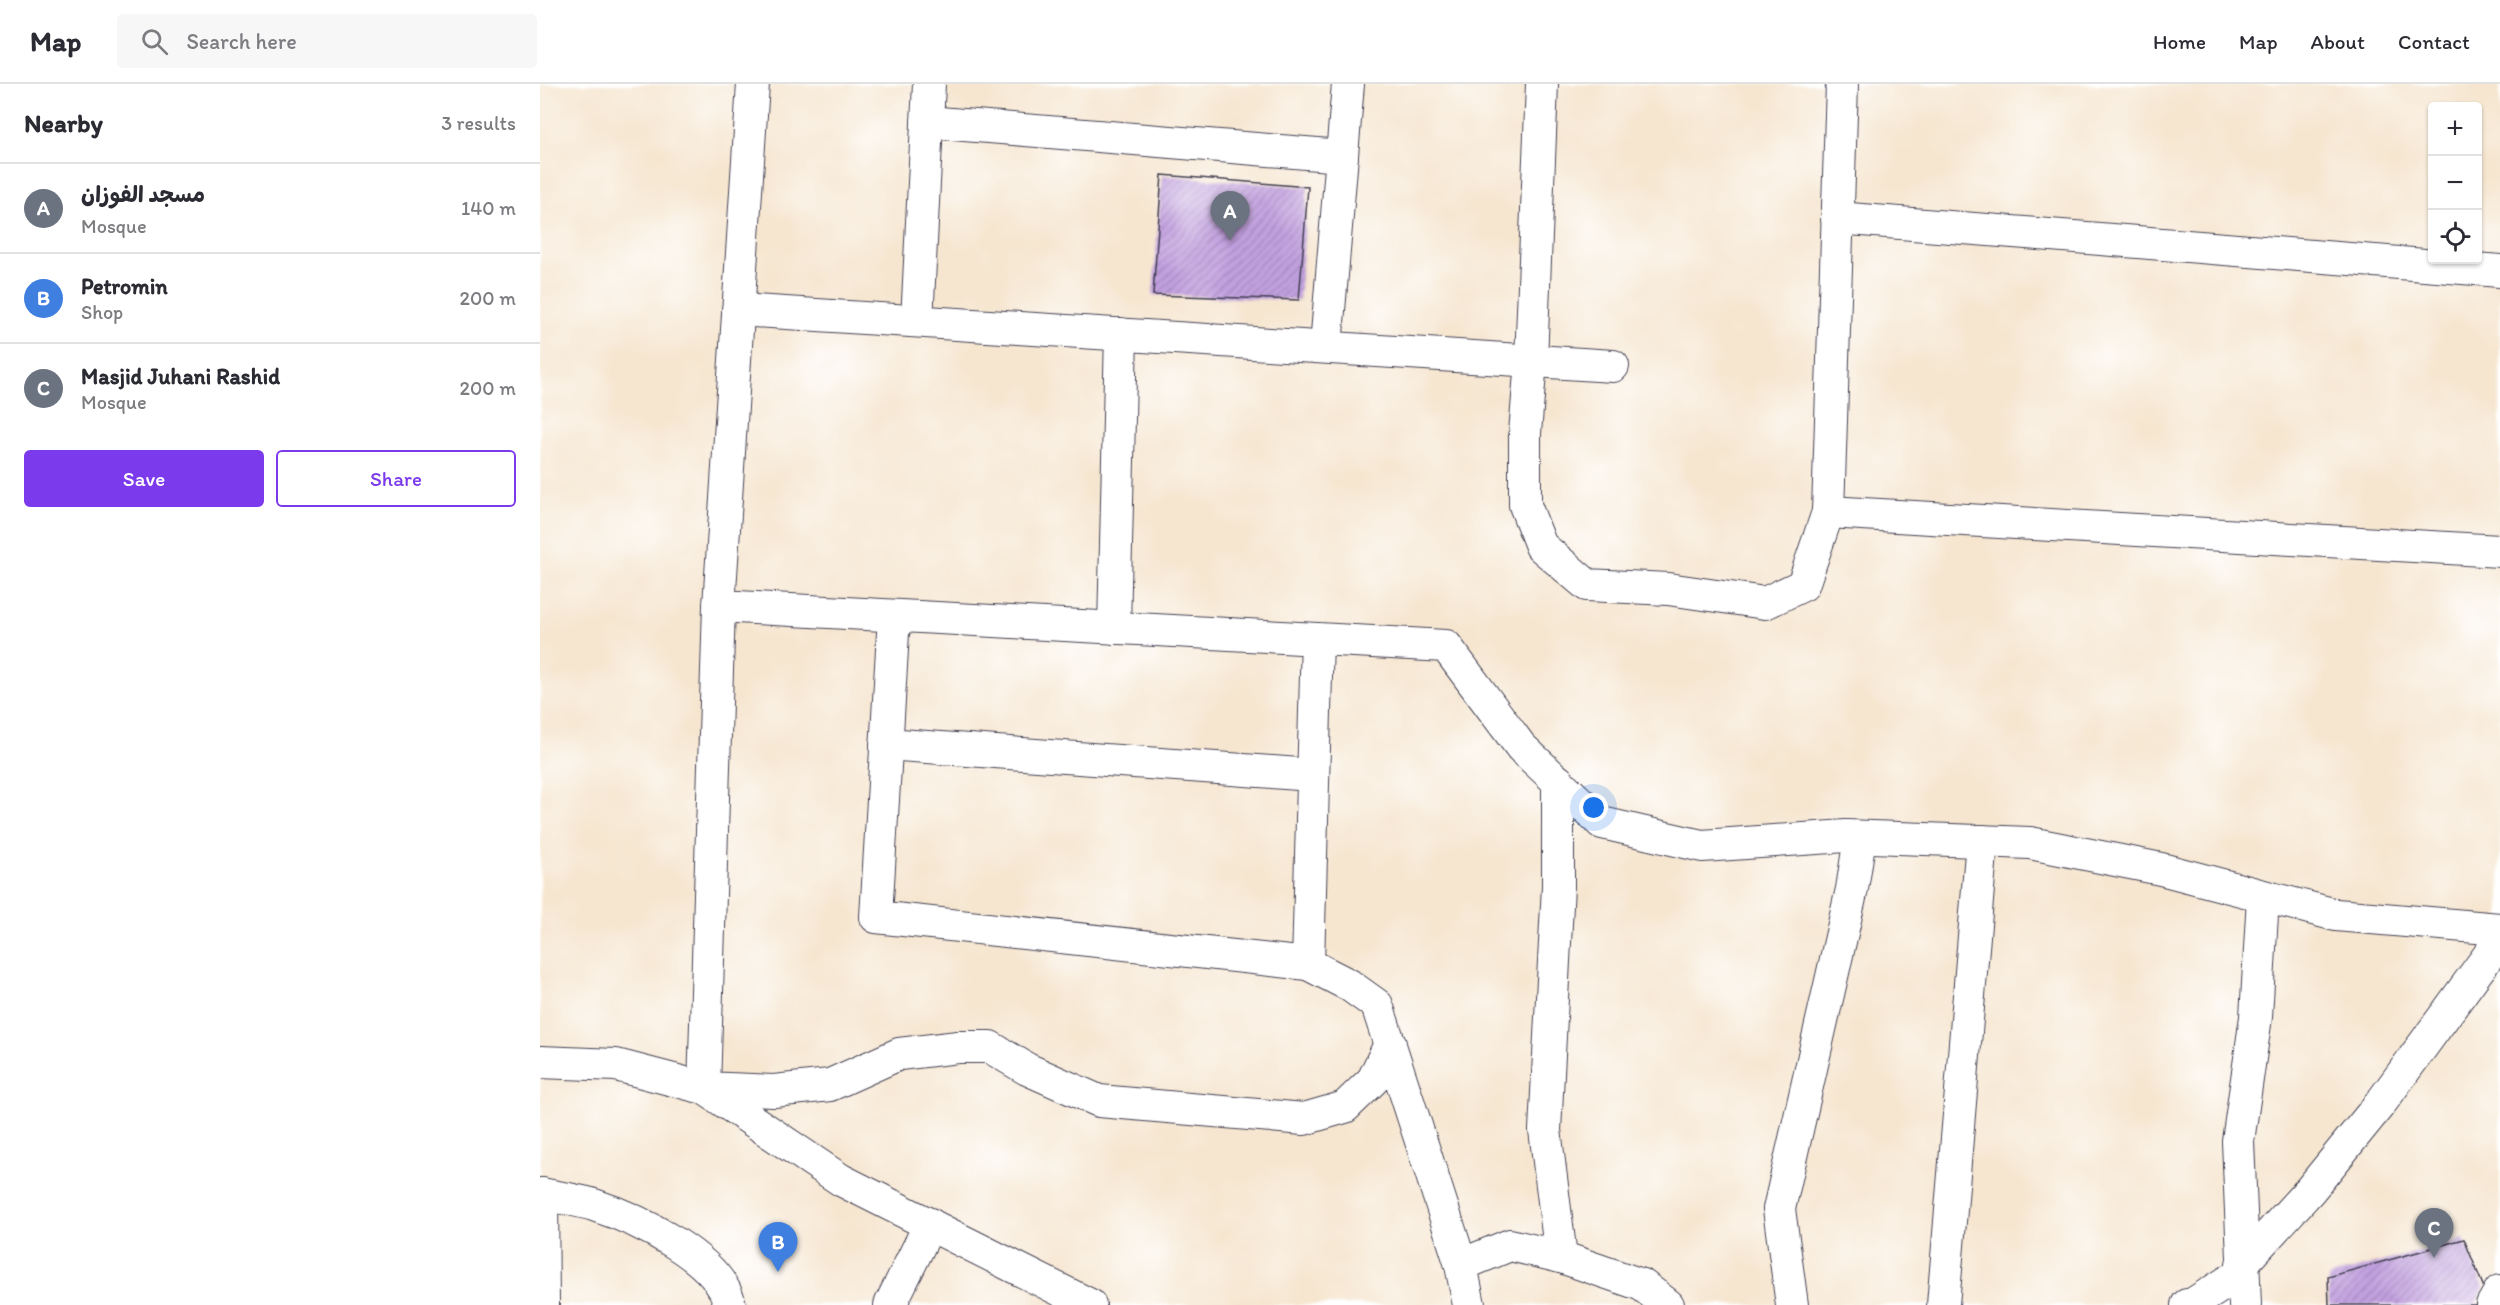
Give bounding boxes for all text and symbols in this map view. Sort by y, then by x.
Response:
search box [117,14,537,68]
text: Map [30,24,81,58]
icon: search [138,25,171,58]
text: Search here [186,28,297,55]
text: Home [2153,29,2206,54]
text: Map [2239,29,2278,54]
text: About [2311,29,2365,54]
text: Contact [2398,29,2470,54]
map controls [2428,102,2482,264]
button: + [2428,102,2482,156]
text: Nearby [24,107,103,139]
text: 3 results [441,111,516,135]
button: − [2428,156,2482,210]
text: مسجد الفوزان [81,181,205,208]
pin: A [1210,192,1250,241]
text: A [37,196,50,220]
text: 140 m [461,196,516,220]
button: locate [2428,210,2482,264]
text: Mosque [81,214,147,238]
text: Petromin [81,273,168,300]
text: B [37,286,50,310]
text: 200 m [460,286,516,310]
text: Shop [81,300,123,324]
text: Masjid Juhani Rashid [81,363,280,390]
text: C [37,376,50,400]
text: 200 m [460,376,516,400]
text: Mosque [81,390,147,414]
button: Save [24,450,264,507]
button: Share [276,450,516,507]
your location [1579,793,1608,822]
pin: C [2414,1208,2454,1258]
pin: B [758,1222,798,1272]

